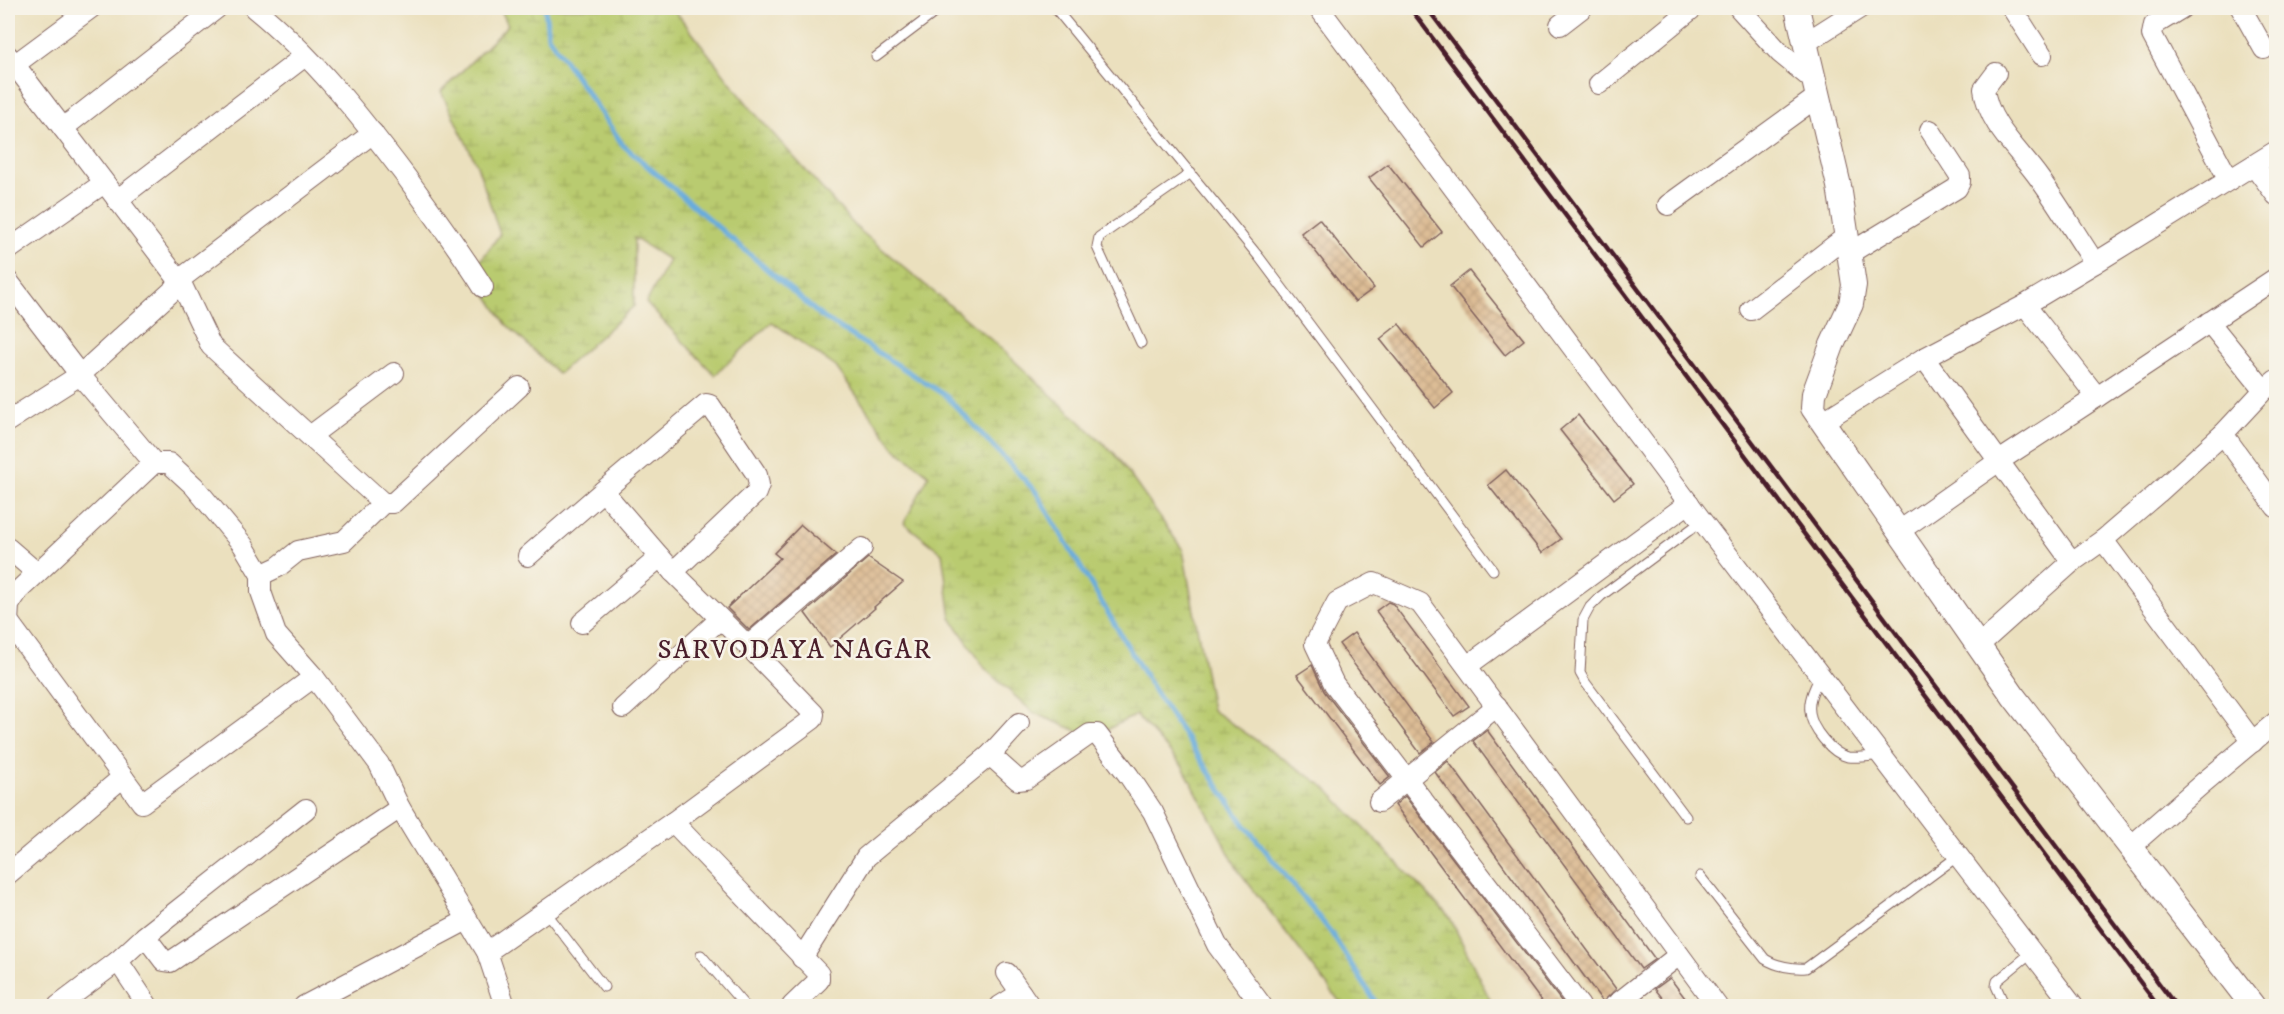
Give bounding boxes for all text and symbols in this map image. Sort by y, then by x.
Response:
district label: SARVODAYA NAGAR [657,633,933,667]

